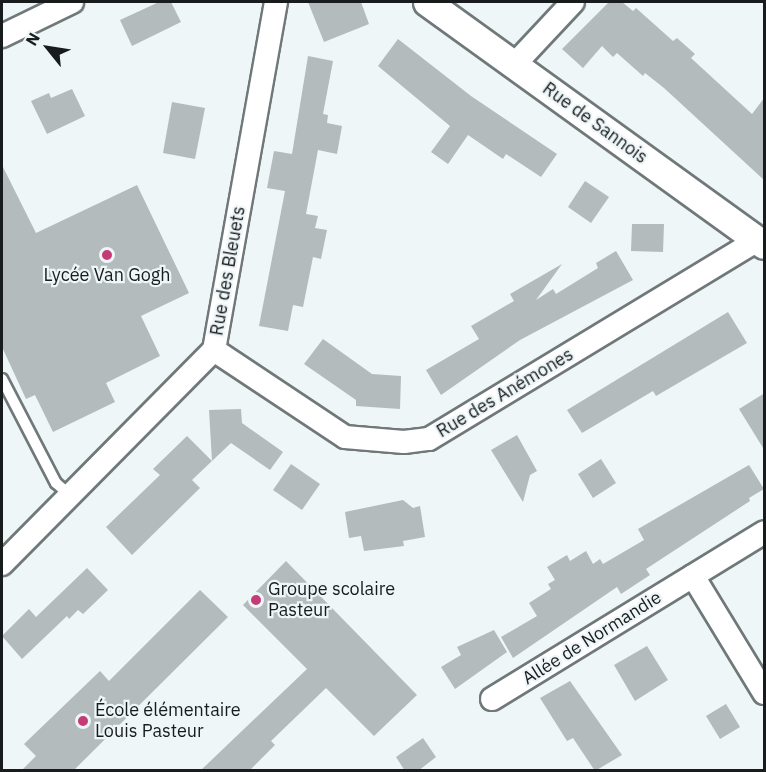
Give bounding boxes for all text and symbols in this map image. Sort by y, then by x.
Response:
north arrow [18,18,78,78]
text: N [21,29,44,49]
street label: Rue de Sannois [538,78,652,168]
street label: Rue des Bleuets [206,205,250,337]
marker: Lycée Van Gogh [100,248,114,262]
place label: Lycée Van Gogh [44,264,170,286]
street label: Rue des Anémones [433,344,577,442]
place label: Groupe scolaire Pasteur [268,579,395,622]
street label: Allée de Normandie [519,587,665,689]
marker: Groupe scolaire Pasteur [249,593,263,607]
place label: École élémentaire Louis Pasteur [95,700,241,742]
marker: École élémentaire Louis Pasteur [76,714,90,728]

